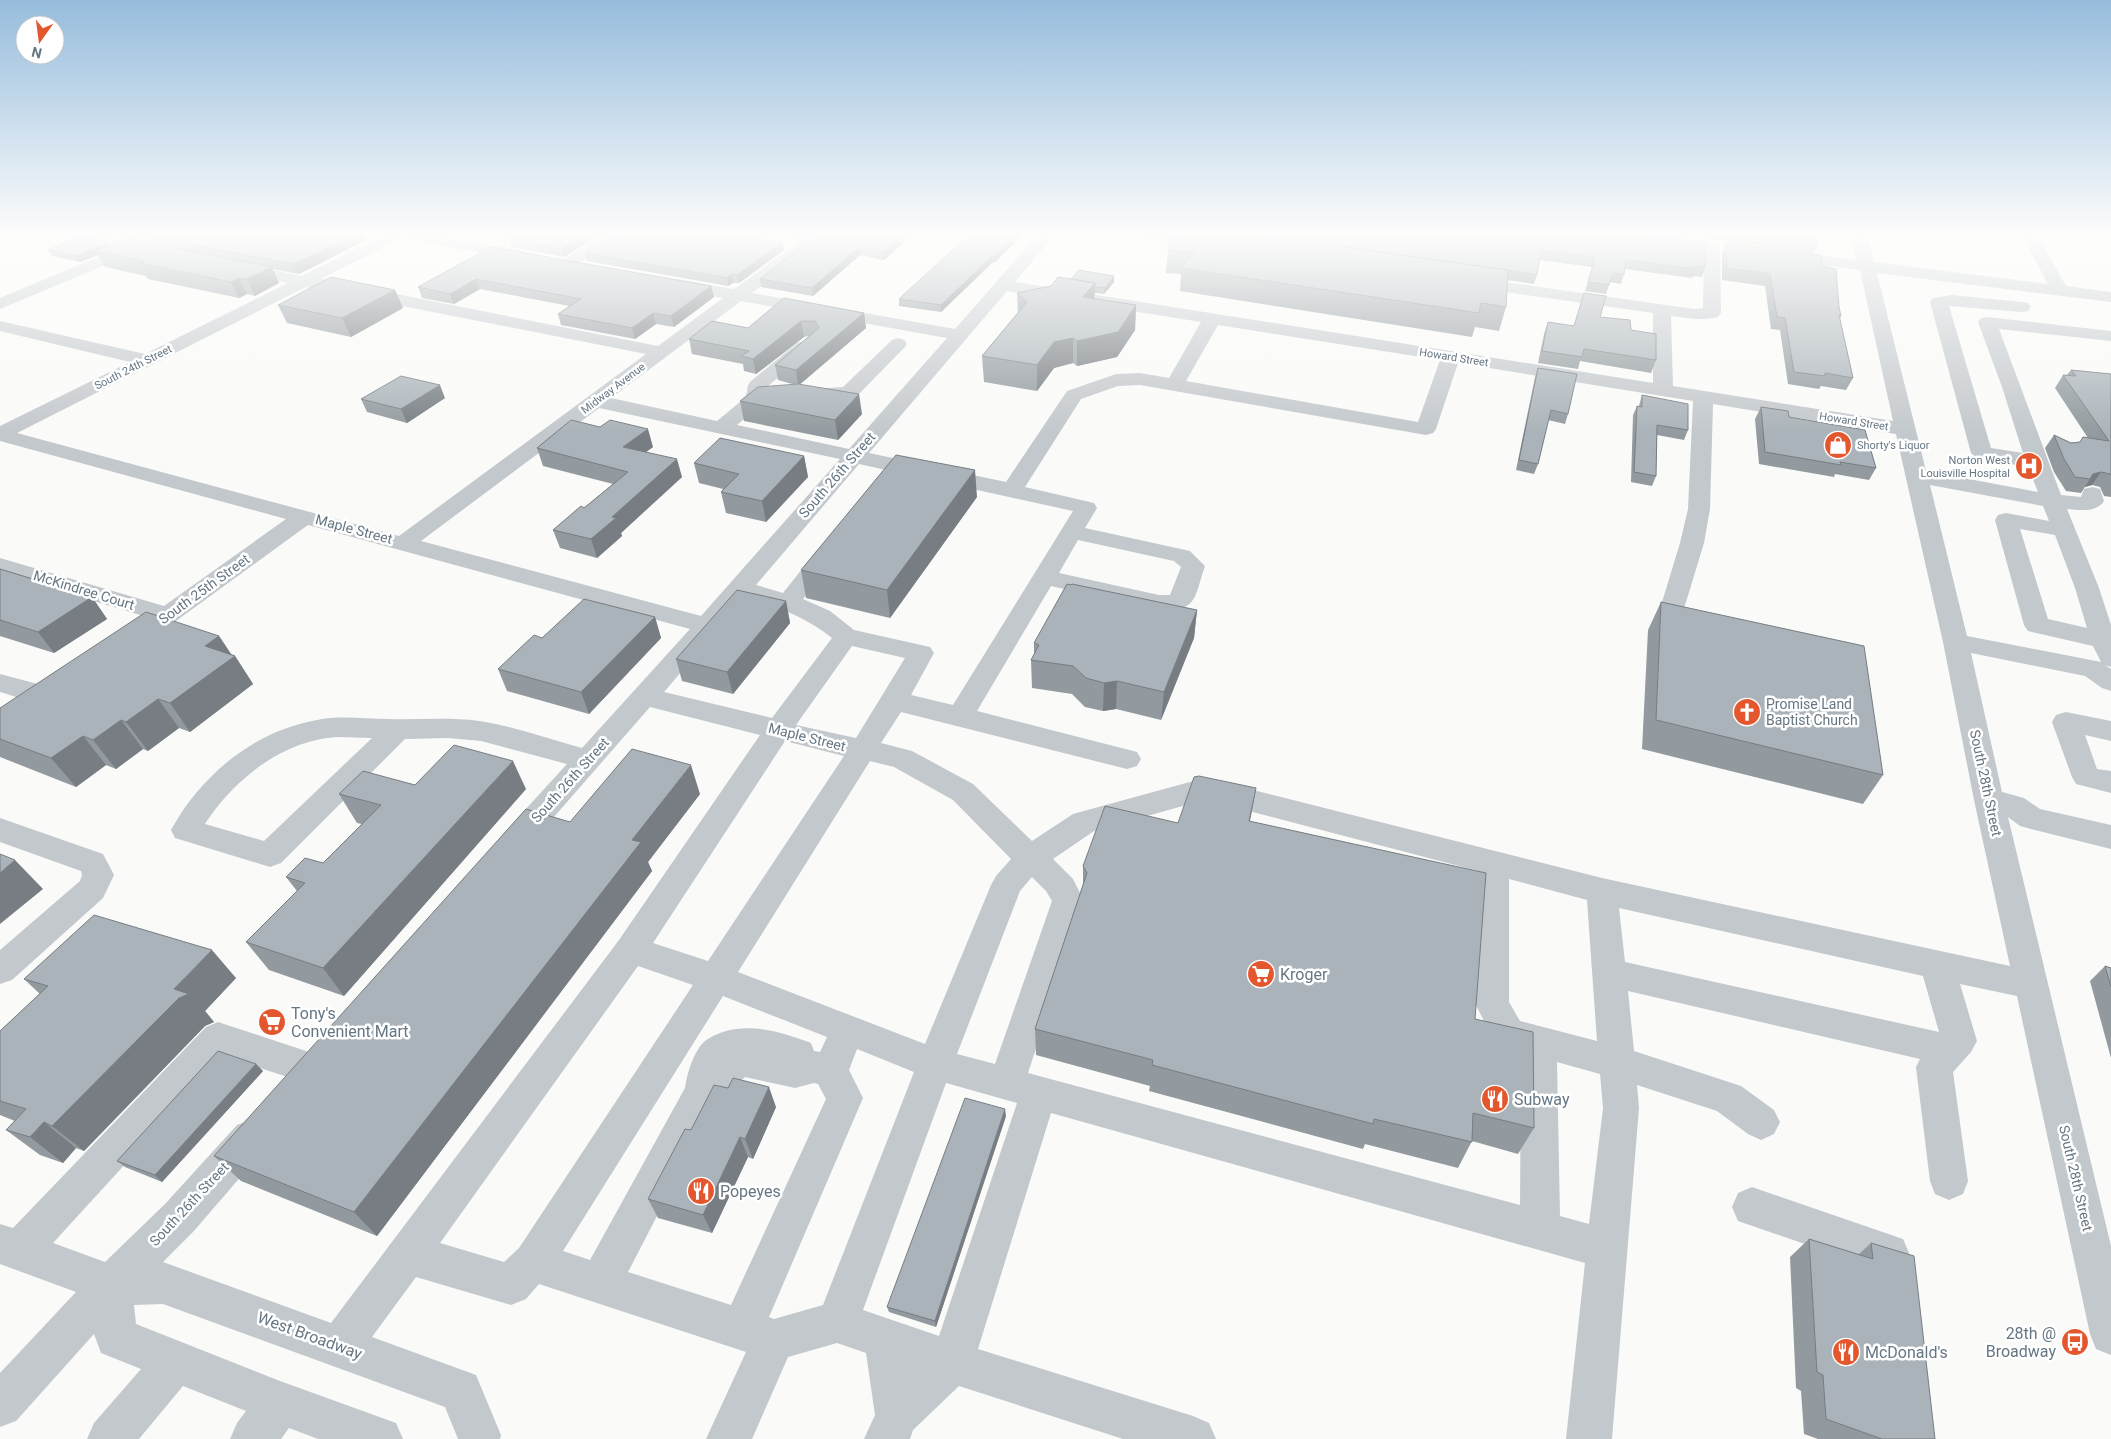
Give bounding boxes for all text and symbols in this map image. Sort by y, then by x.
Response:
north arrow [15,15,65,65]
text: N [30,44,44,62]
street label: South 24th Street [92,342,174,393]
street label: Howard Street [1418,346,1490,369]
street label: Midway Avenue [579,360,648,417]
street label: Howard Street [1818,410,1890,433]
street label: South 26th Street [795,429,879,521]
shop icon: Shorty's Liquor [1823,430,1853,460]
place label: Shorty's Liquor [1857,439,1930,452]
hospital icon: Norton West Louisville Hospital [2014,451,2044,481]
place label: Norton West Louisville Hospital [1921,454,2010,480]
street label: Maple Street [314,511,395,547]
street label: South 25th Street [156,550,253,627]
street label: McKindree Court [32,567,137,613]
place label: Promise Land Baptist Church [1766,696,1858,728]
church icon: Promise Land Baptist Church [1732,697,1762,727]
street label: Maple Street [767,720,848,754]
street label: South 28th Street [1967,728,2005,838]
street label: South 26th Street [528,734,612,826]
supermarket icon: Kroger [1246,959,1276,989]
place label: Kroger [1280,965,1328,984]
place label: Tony's Convenient Mart [291,1004,408,1041]
supermarket icon: Tony's Convenient Mart [257,1007,287,1037]
restaurant icon: Subway [1480,1084,1510,1114]
place label: Subway [1514,1090,1570,1109]
street label: South 28th Street [2056,1123,2096,1233]
street label: South 26th Street [146,1159,232,1249]
restaurant icon: Popeyes [686,1176,716,1206]
place label: Popeyes [720,1182,781,1201]
street label: West Broadway [255,1308,365,1363]
place label: 28th @ Broadway [1986,1324,2056,1361]
bus stop icon: 28th @ Broadway [2060,1327,2090,1357]
restaurant icon: McDonald's [1831,1337,1861,1367]
place label: McDonald's [1865,1343,1948,1362]

